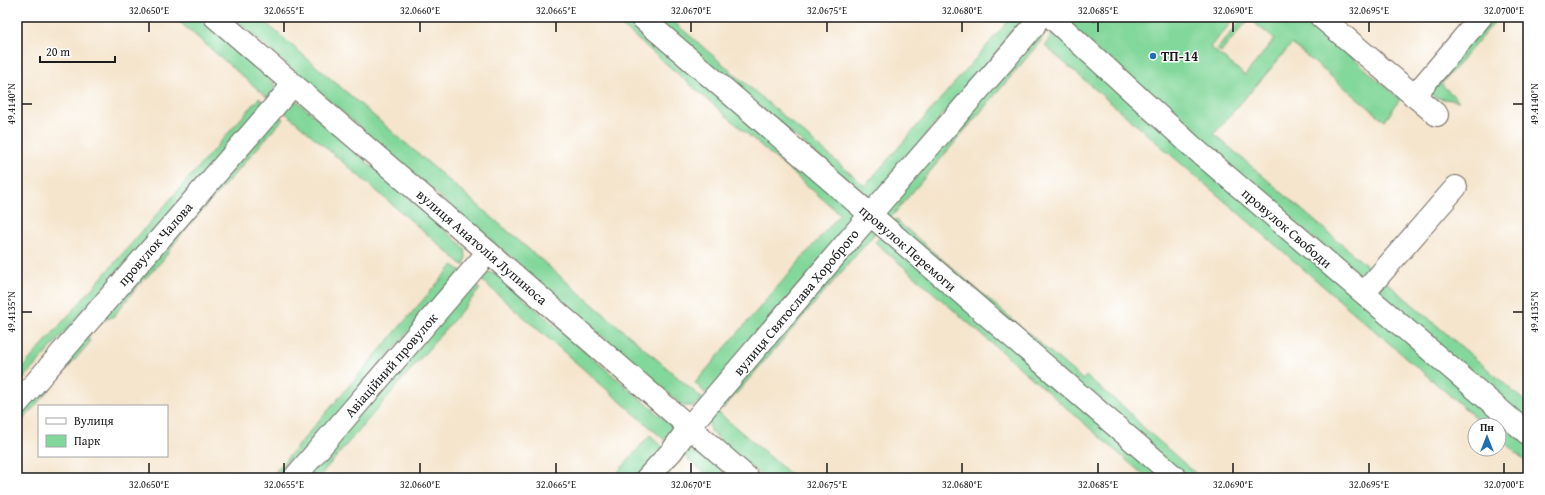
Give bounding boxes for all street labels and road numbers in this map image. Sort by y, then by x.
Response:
street label: провулок Свободи [1238,183,1336,273]
street label: вулиця Анатолія Лупиноса [412,185,552,310]
street label: провулок Чалова [113,197,197,290]
street label: провулок Перемоги [855,200,961,296]
street label: вулиця Святослава Хороброго [729,224,863,380]
street label: Авіаційний провулок [340,308,443,422]

